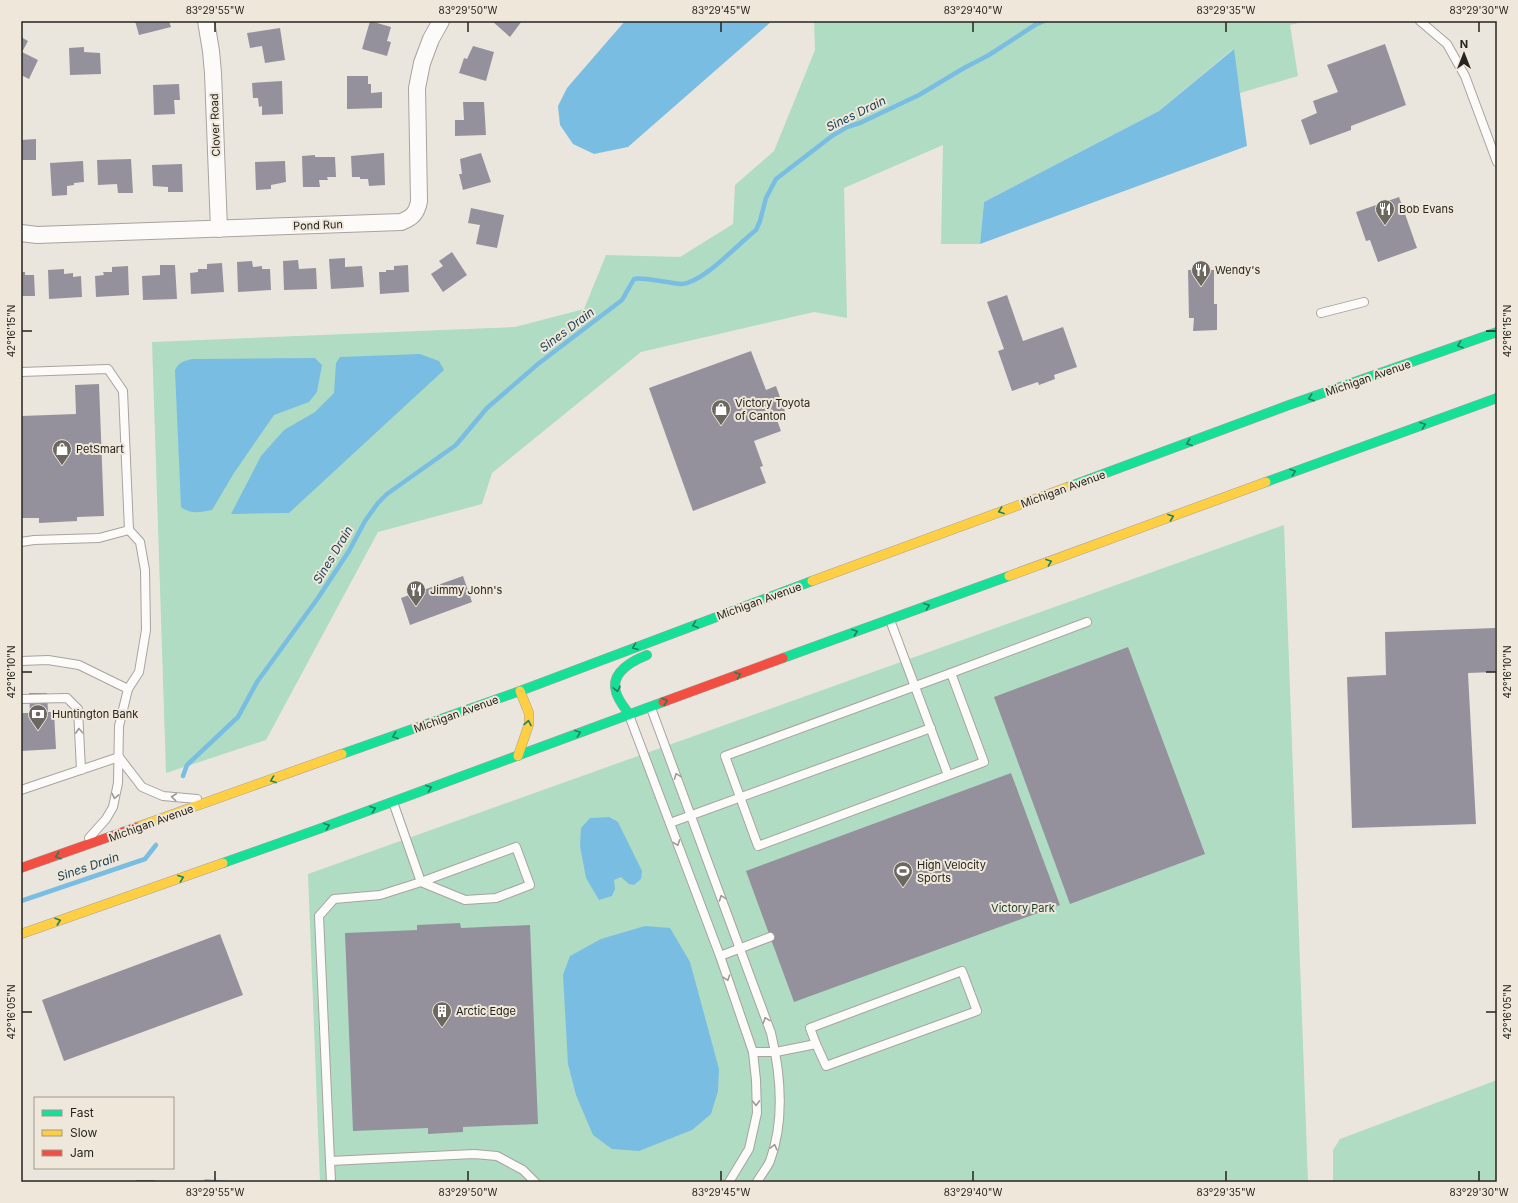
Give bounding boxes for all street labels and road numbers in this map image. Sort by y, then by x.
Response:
street label: Clover Road [207,93,223,157]
street label: Pond Run [293,217,343,233]
street label: Michigan Avenue [1324,357,1412,399]
street label: Michigan Avenue [1019,467,1107,511]
street label: Michigan Avenue [715,579,803,623]
street label: Michigan Avenue [412,692,500,736]
street label: Michigan Avenue [107,801,195,845]

